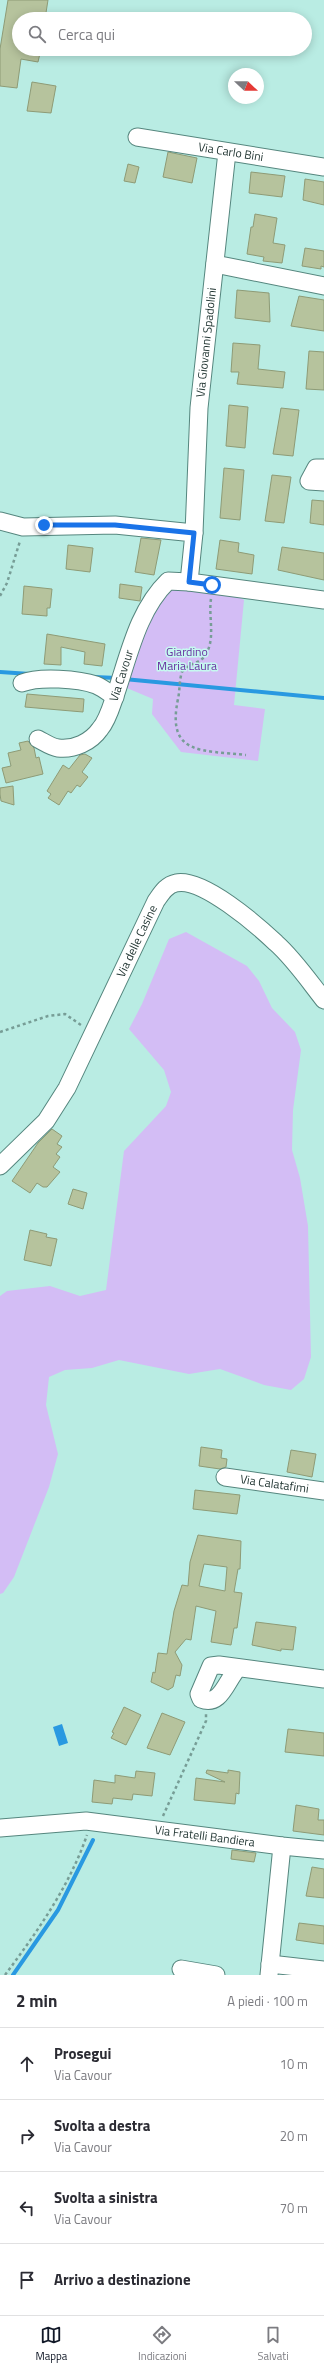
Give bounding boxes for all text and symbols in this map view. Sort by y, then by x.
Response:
search box [12,12,312,56]
icon: search [26,23,48,45]
text: Cerca qui [58,23,115,46]
north arrow [228,68,264,104]
street label: Via Carlo Bini [197,137,265,166]
street label: Via Giovanni Spadolini [190,286,221,398]
route end [35,516,53,534]
route start [203,576,221,594]
park label: Giardino Maria Laura [157,642,217,675]
street label: Via Cavour [104,647,138,704]
street label: Via delle Casine [111,902,162,980]
street label: Via Calatafimi [239,1469,310,1498]
street label: Via Fratelli Bandiera [154,1820,256,1851]
text: 2 min [16,1988,57,2014]
text: A piedi · 100 m [227,1991,308,2011]
text: Prosegui [54,2042,111,2065]
icon: ahead [16,2053,38,2075]
text: 10 m [280,2054,308,2074]
text: Via Cavour [54,2065,112,2085]
text: Svolta a destra [54,2114,151,2137]
icon: right [16,2125,38,2147]
text: 20 m [280,2126,308,2146]
text: Via Cavour [54,2137,112,2157]
text: Svolta a sinistra [54,2186,158,2209]
icon: left [16,2197,38,2219]
text: 70 m [280,2198,308,2218]
text: Via Cavour [54,2209,112,2229]
text: Arrivo a destinazione [54,2268,191,2291]
icon: arrive [16,2269,38,2291]
tab: Mappa [35,2324,67,2364]
tab: Indicazioni [138,2324,187,2364]
tab: Salvati [258,2324,289,2364]

